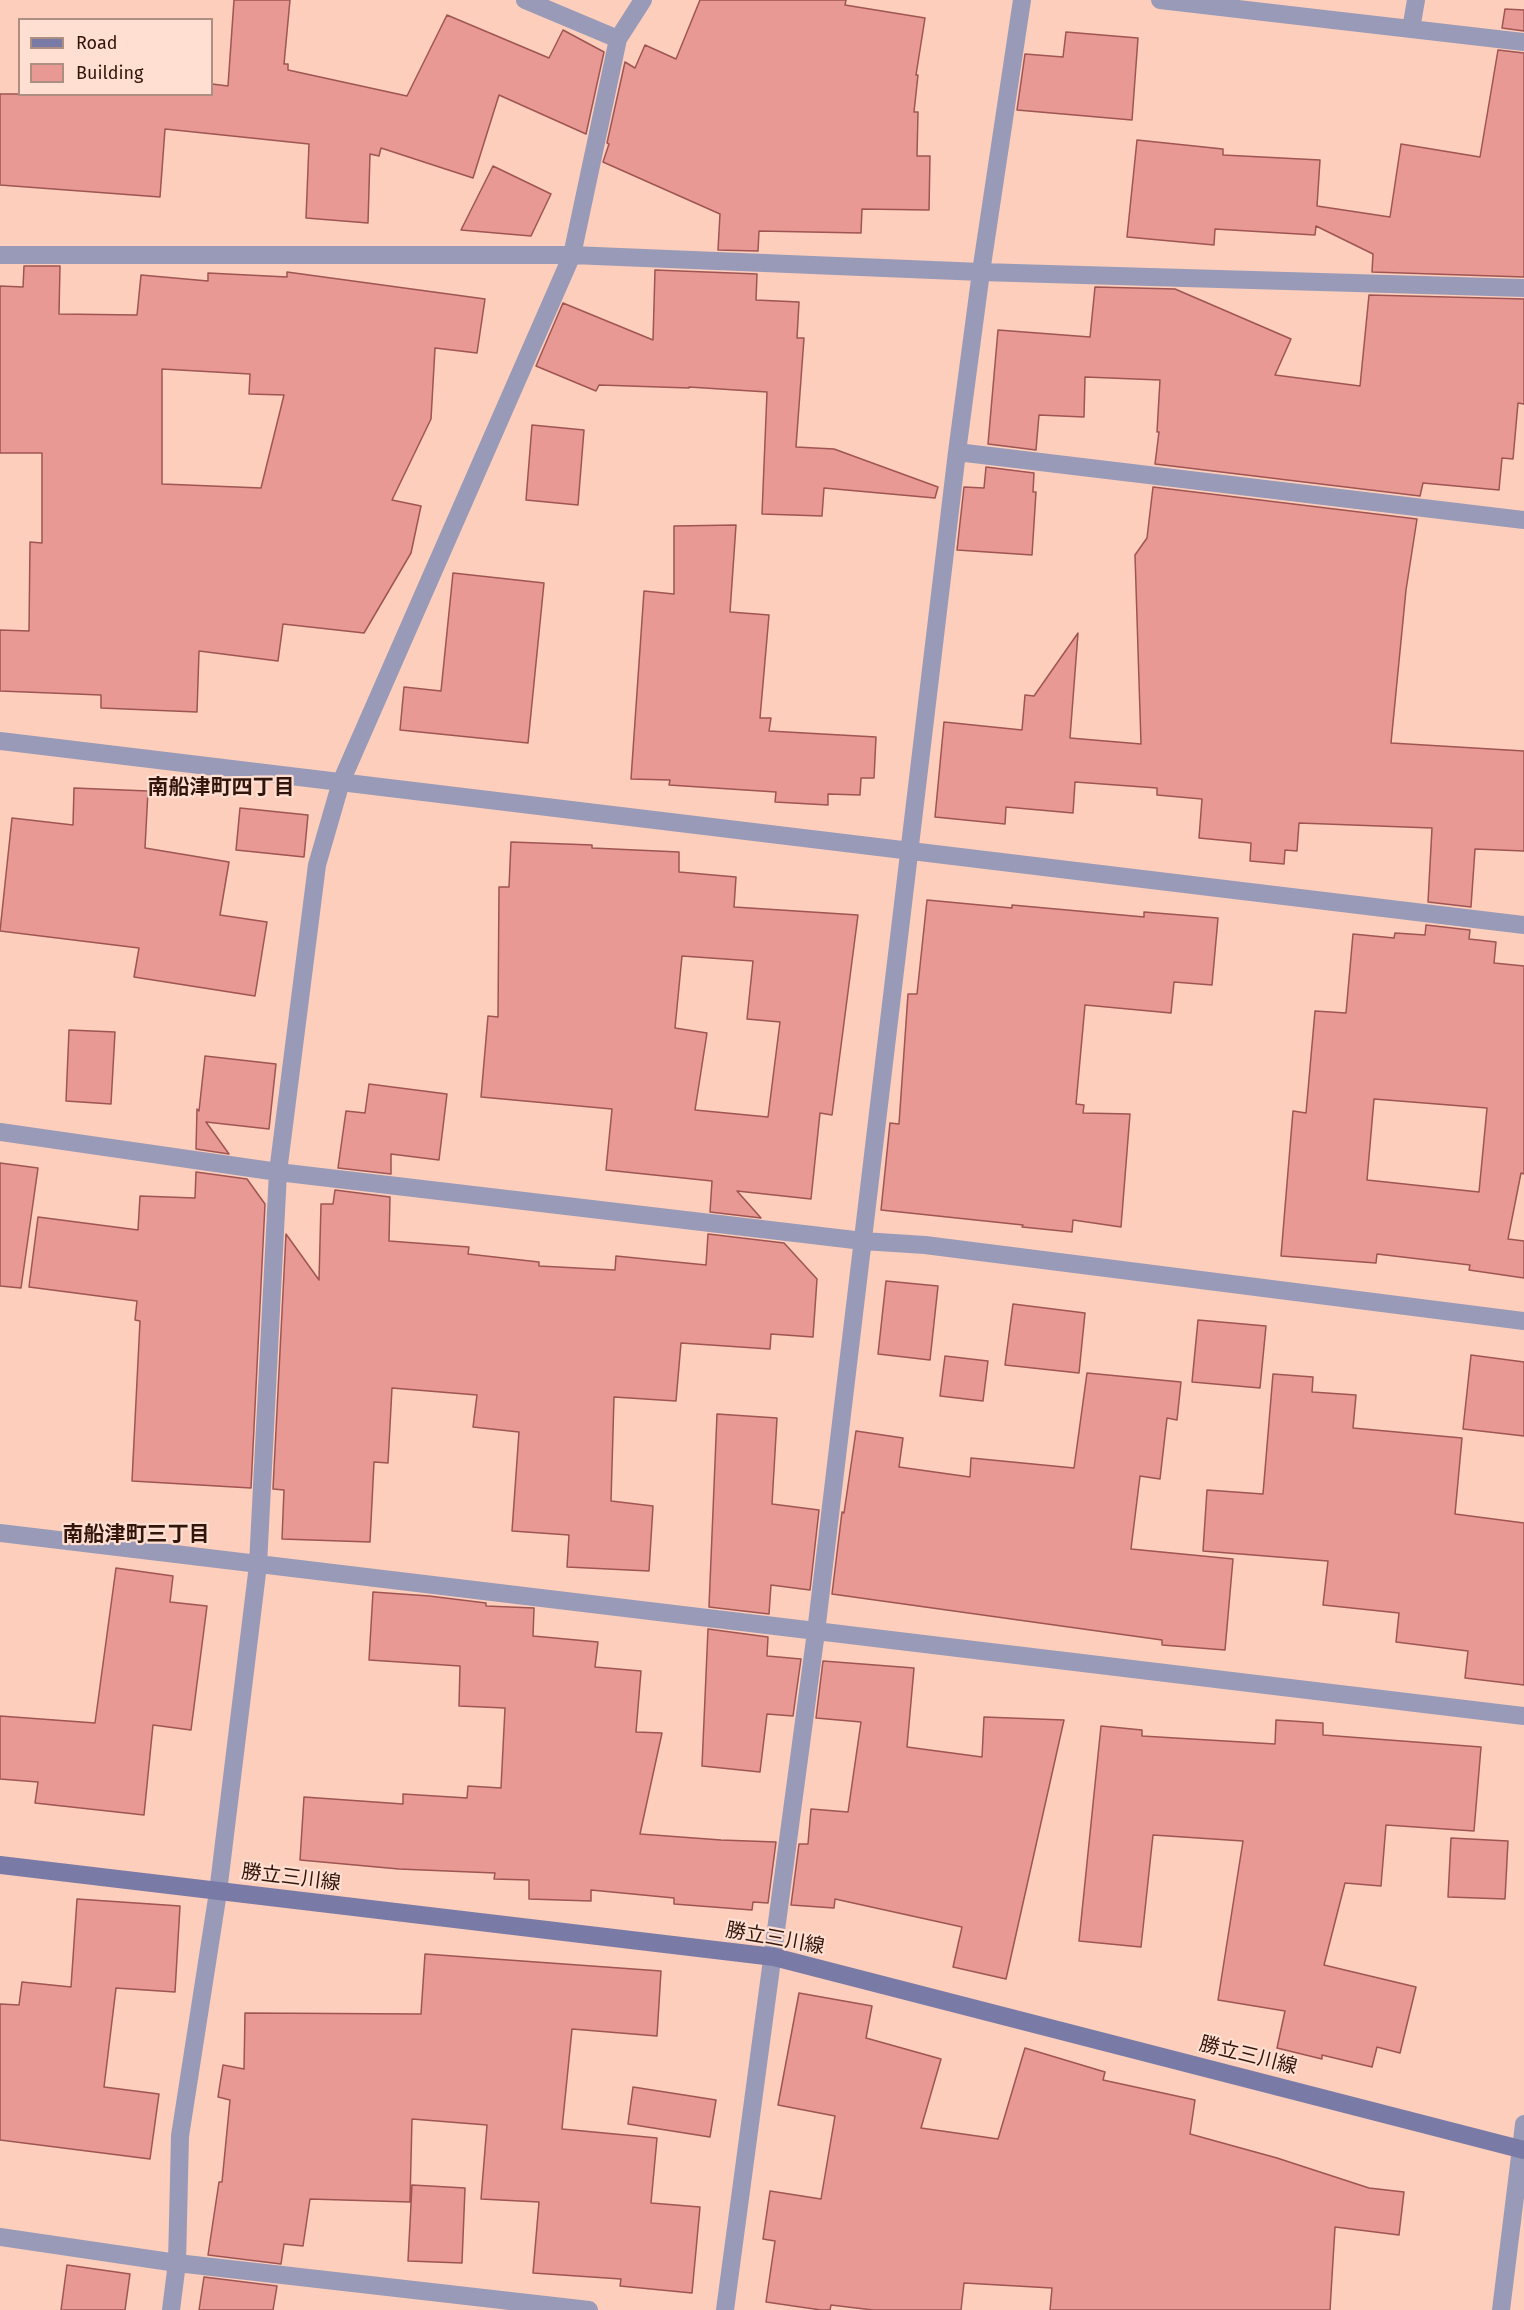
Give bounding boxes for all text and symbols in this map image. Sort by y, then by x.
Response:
legend [18,18,213,96]
text: Road [76,32,118,54]
text: Building [76,62,143,84]
district label: 南船津町四丁目 [148,775,294,801]
district label: 南船津町三丁目 [63,1522,209,1548]
street label: 勝立三川線 [240,1860,342,1896]
street label: 勝立三川線 [724,1918,826,1960]
street label: 勝立三川線 [1197,2032,1299,2080]

